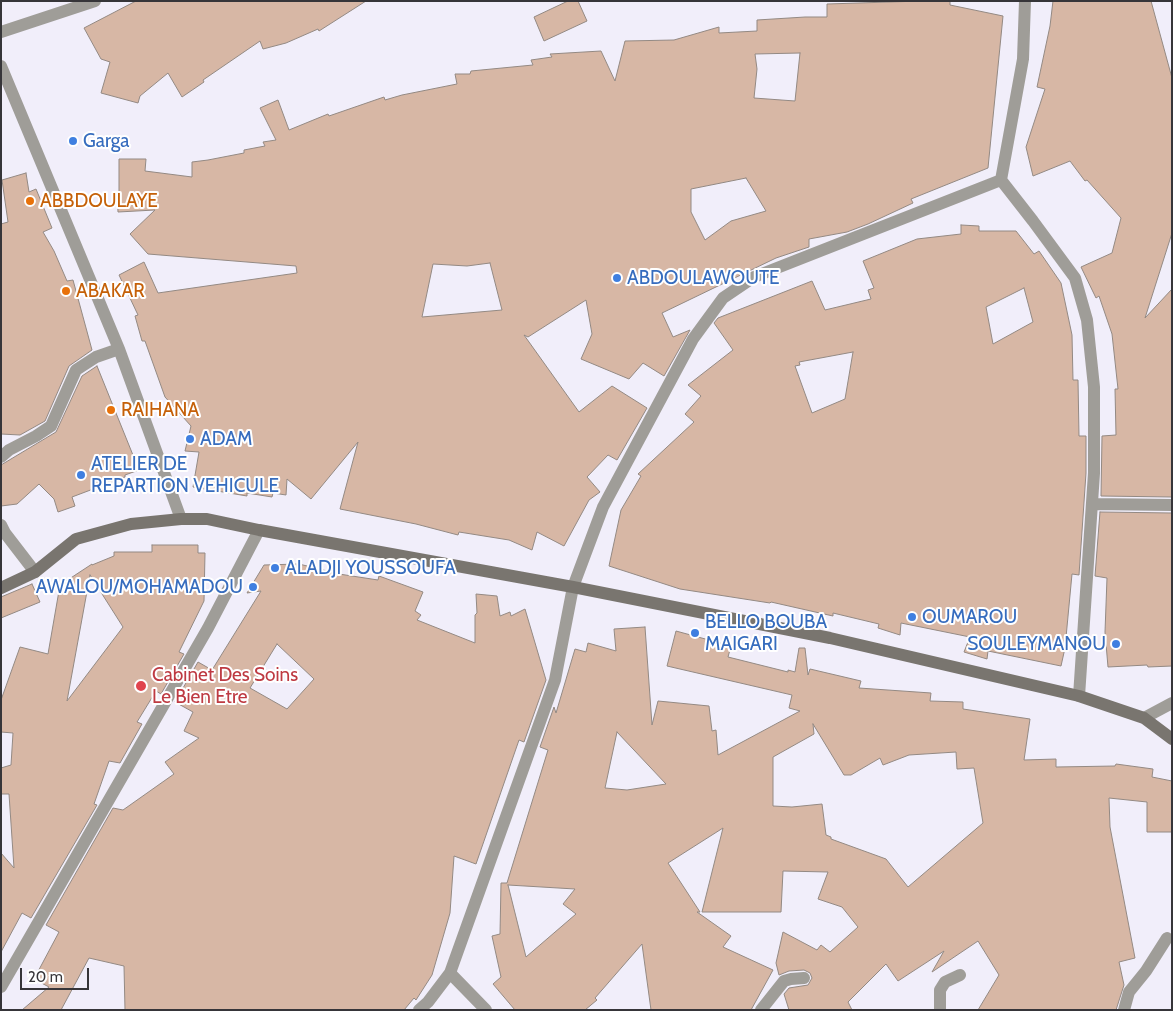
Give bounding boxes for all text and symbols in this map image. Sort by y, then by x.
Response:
place label: Garga [83,130,129,152]
marker: Garga [67,135,79,147]
place label: ABBDOULAYE [40,190,158,212]
marker: ABBDOULAYE [24,195,36,207]
place label: ABDOULAWOUTE [627,267,780,289]
marker: ABDOULAWOUTE [611,272,623,284]
place label: ABAKAR [76,280,145,302]
marker: ABAKAR [60,285,72,297]
place label: RAIHANA [121,399,199,421]
marker: RAIHANA [105,404,117,416]
place label: ADAM [200,428,252,450]
marker: ADAM [184,433,196,445]
place label: ATELIER DE REPARTION VEHICULE [91,453,279,497]
marker: ATELIER DE REPARTION VEHICULE [75,469,87,481]
place label: ALADJI YOUSSOUFA [285,557,456,579]
marker: ALADJI YOUSSOUFA [269,562,281,574]
place label: AWALOU/MOHAMADOU [36,576,243,598]
marker: AWALOU/MOHAMADOU [247,581,259,593]
place label: OUMAROU [922,606,1017,628]
place label: BELLO BOUBA MAIGARI [705,611,827,655]
marker: OUMAROU [906,611,918,623]
marker: BELLO BOUBA MAIGARI [689,627,701,639]
place label: SOULEYMANOU [967,633,1106,655]
marker: SOULEYMANOU [1110,638,1122,650]
place label: Cabinet Des Soins Le Bien Etre [152,664,298,708]
marker: Cabinet Des Soins Le Bien Etre [134,679,148,693]
scale bar [22,958,91,990]
text: 20 m [28,968,63,986]

